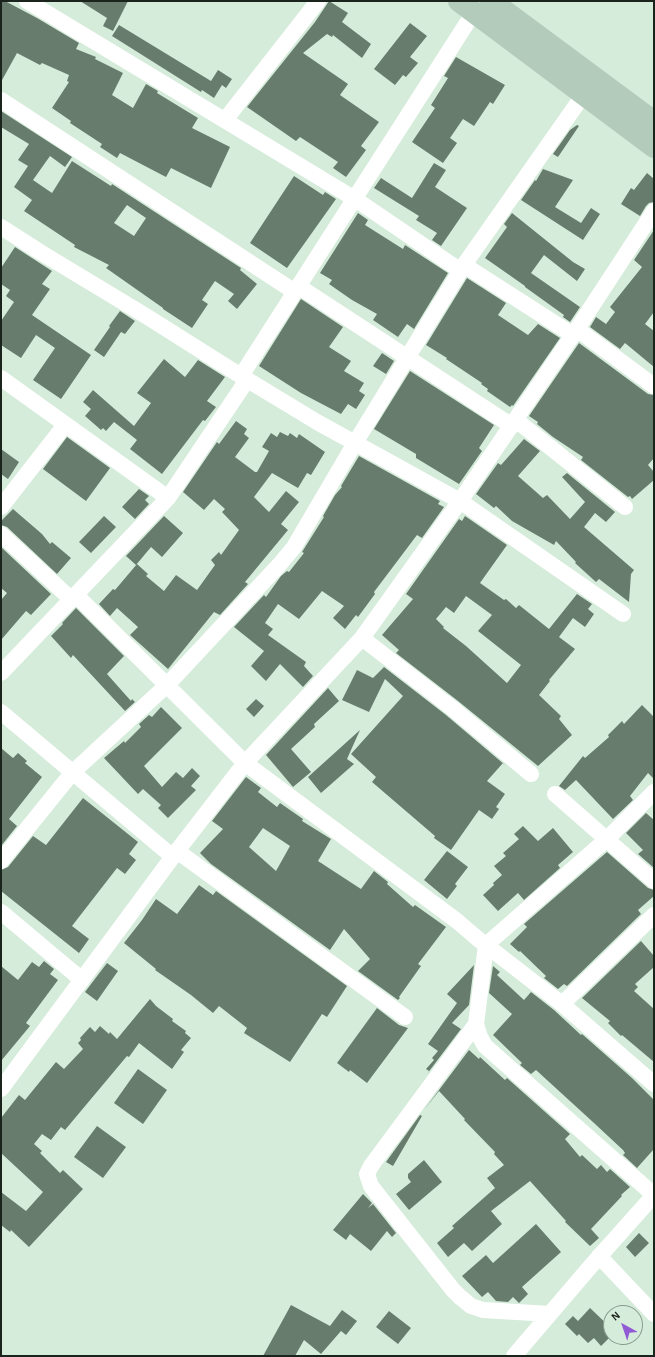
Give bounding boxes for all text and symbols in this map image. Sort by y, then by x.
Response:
north arrow [603,1305,643,1345]
text: N [609,1310,622,1323]

